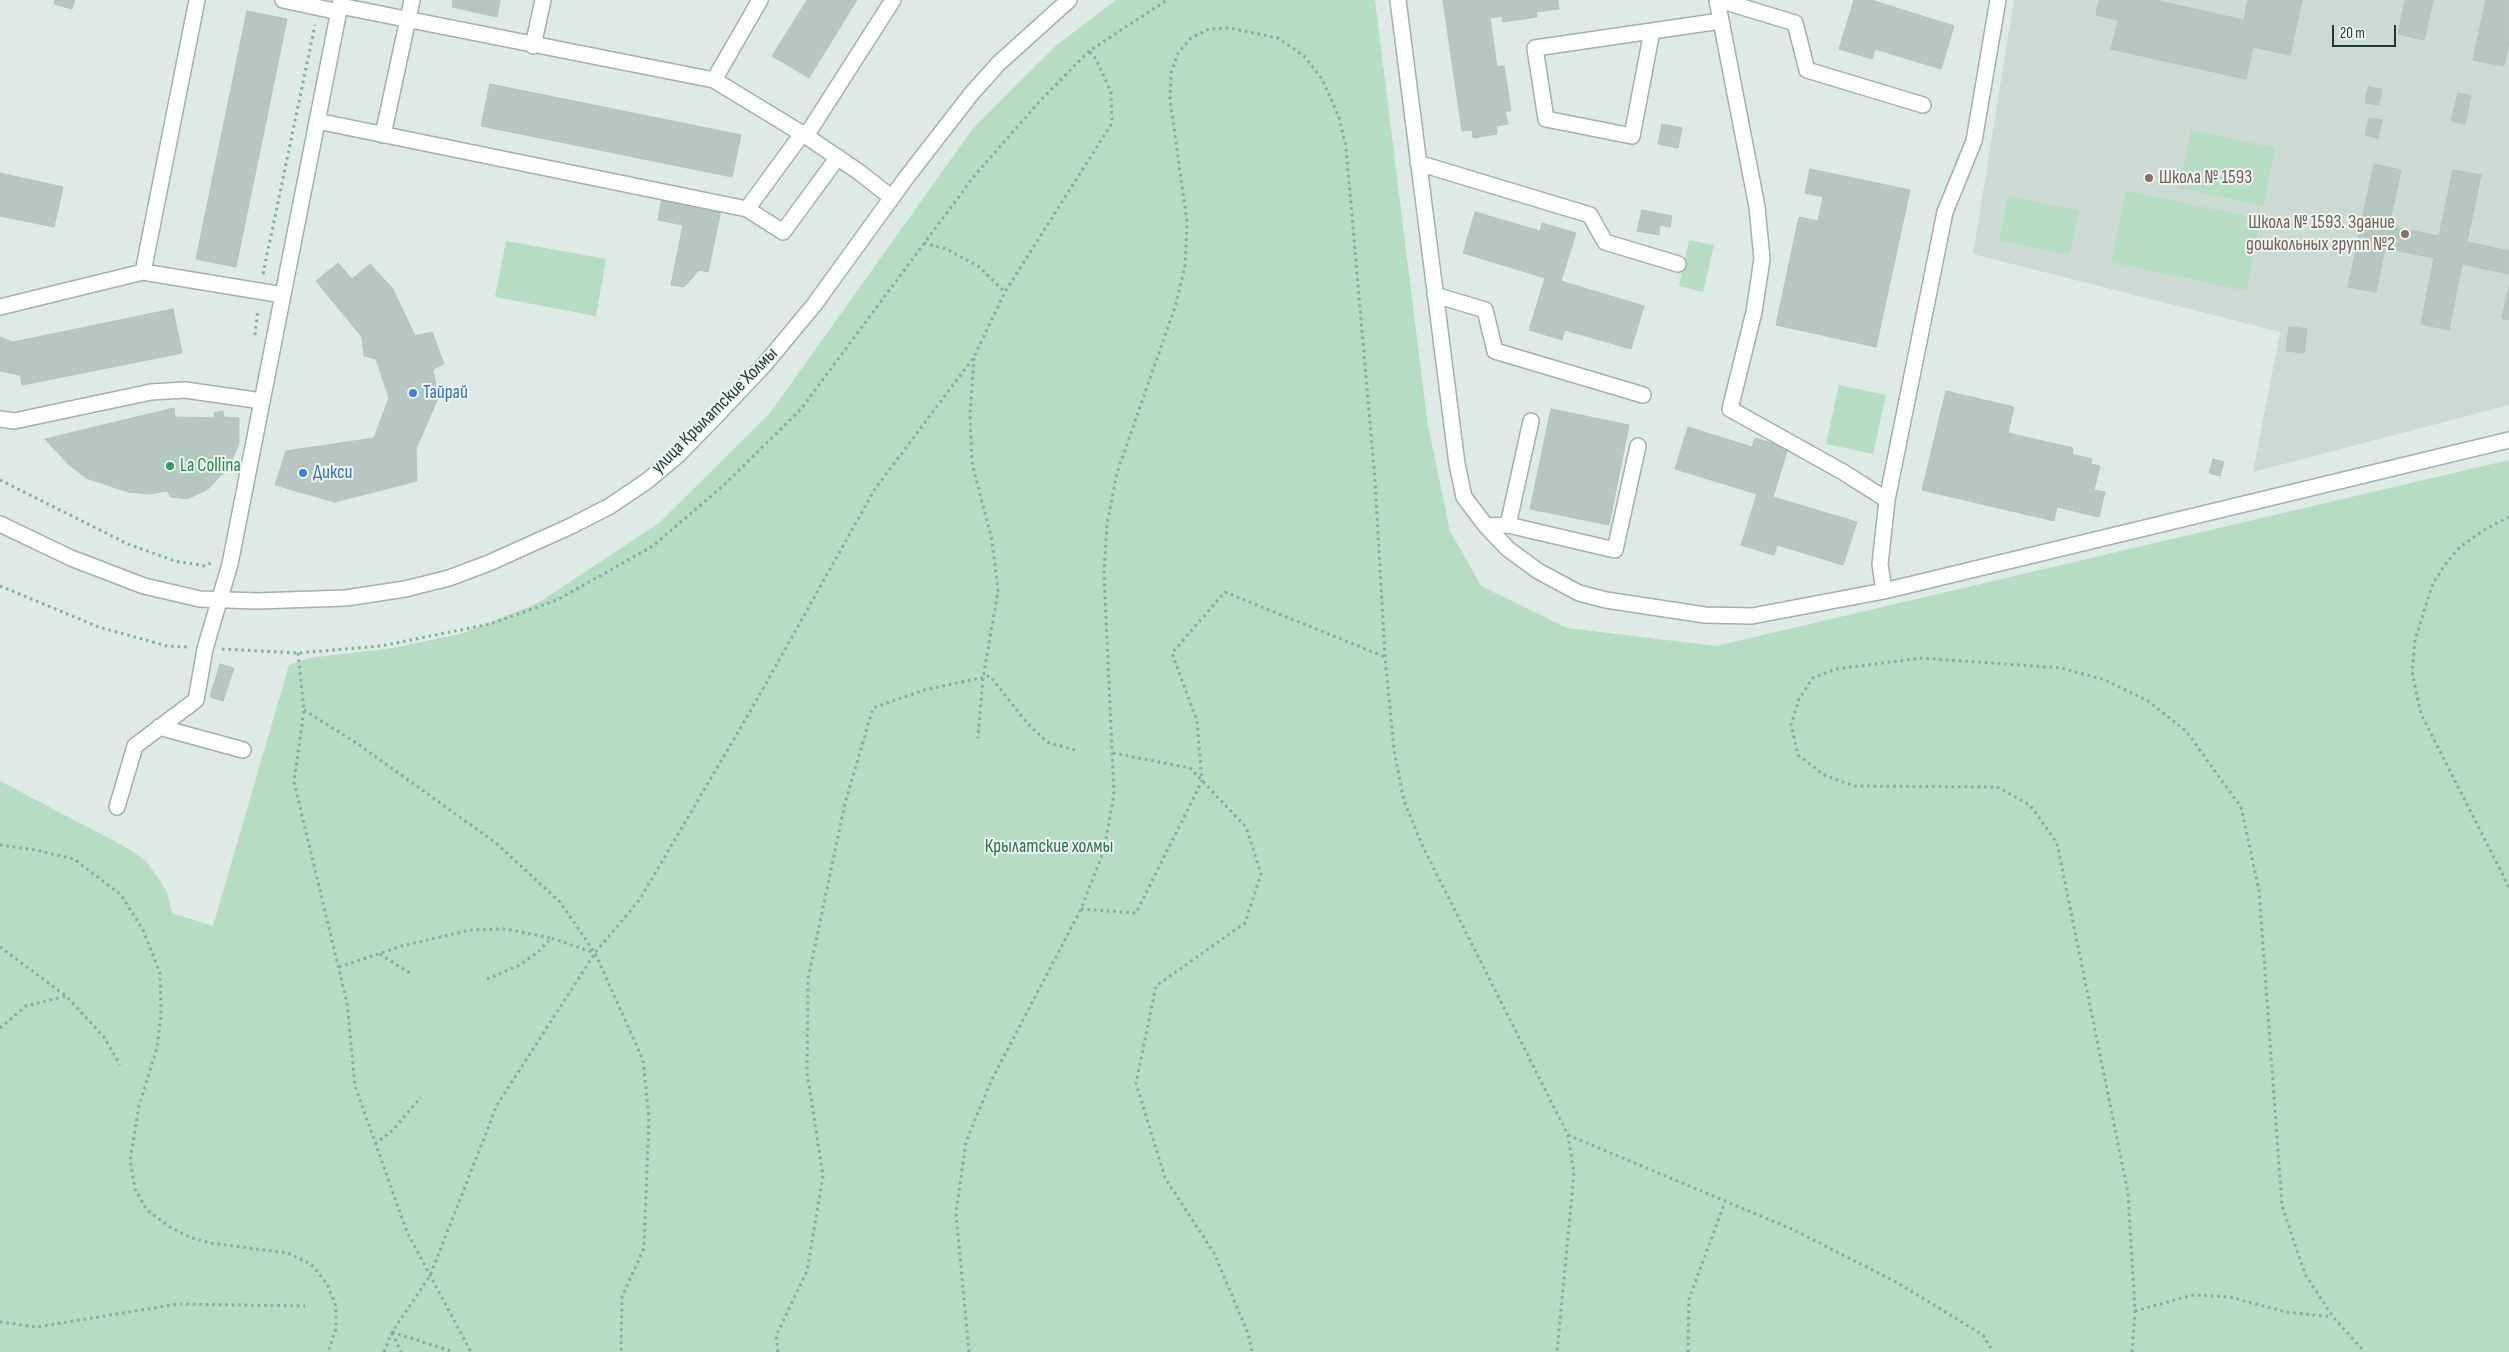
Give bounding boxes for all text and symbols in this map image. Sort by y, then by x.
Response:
scale bar [2334,15,2398,47]
text: 20 m [2340,24,2365,43]
place label: Школа № 1593 [2159,167,2252,189]
marker: Школа № 1593 [2143,172,2155,184]
place label: Школа № 1593. Здание дошкольных групп №2 [2246,212,2395,256]
marker: Школа № 1593. Здание дошкольных групп №2 [2399,228,2411,240]
street label: улица Крылатские Холмы [647,343,783,479]
place label: Тайрай [423,382,468,404]
marker: Тайрай [407,387,419,399]
place label: La Collina [180,455,241,477]
marker: La Collina [164,460,176,472]
place label: Дикси [313,462,353,484]
marker: Дикси [297,467,309,479]
park label: Крылатские холмы [985,836,1113,858]

